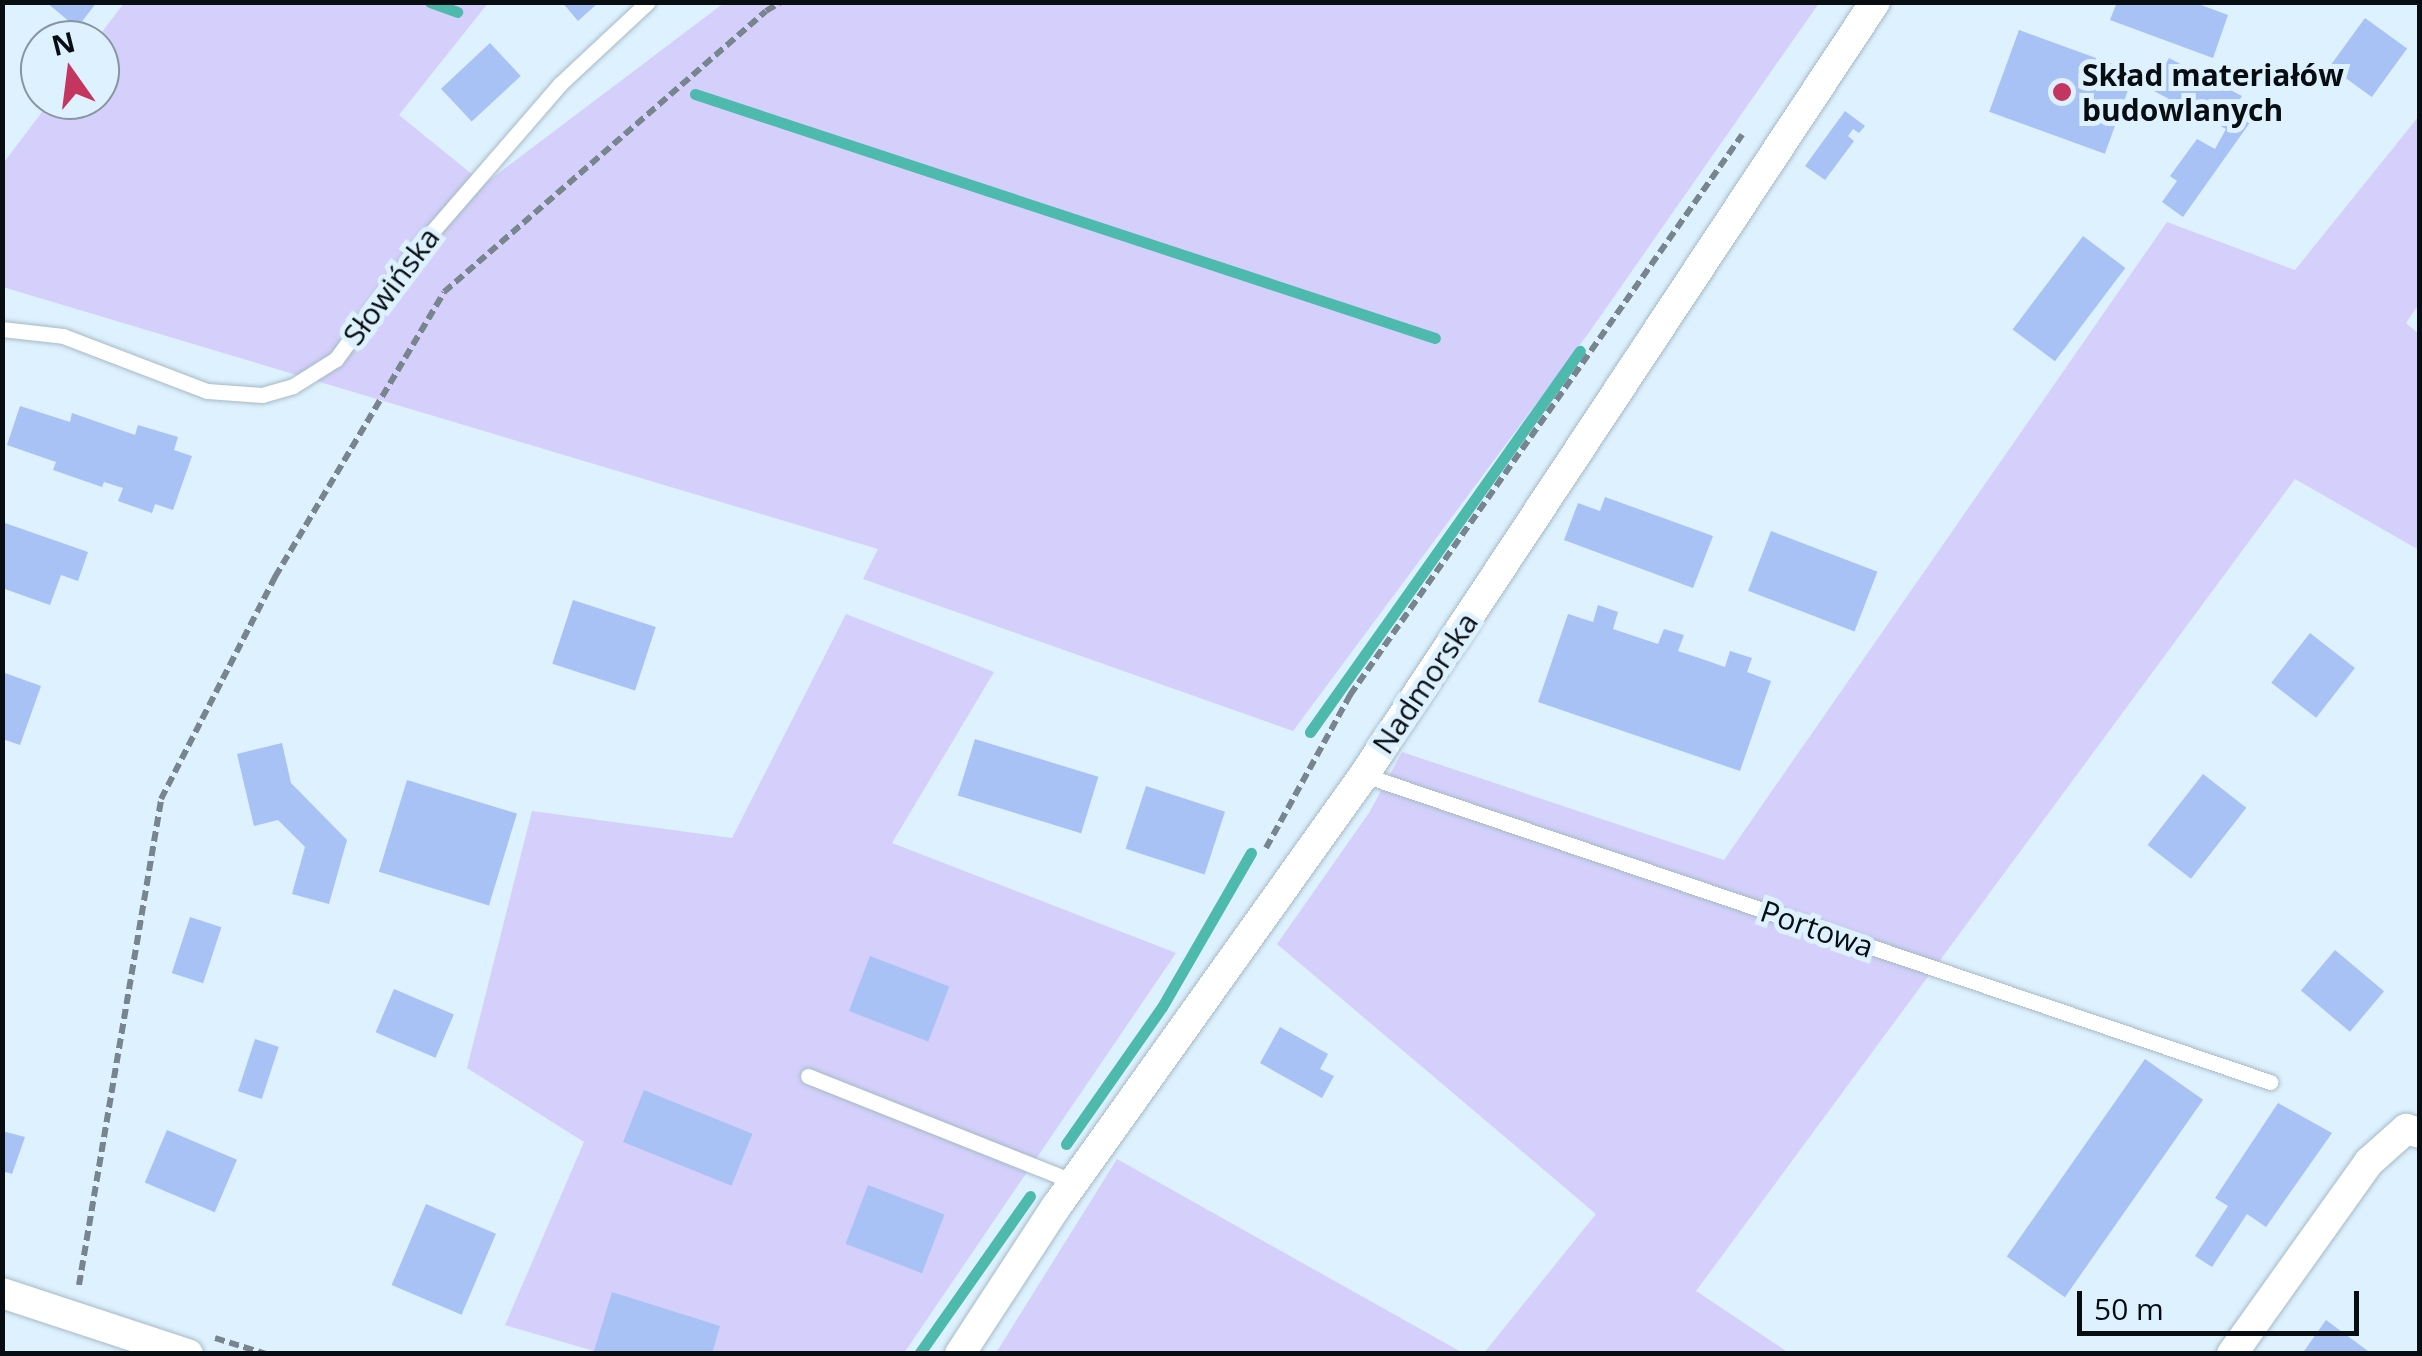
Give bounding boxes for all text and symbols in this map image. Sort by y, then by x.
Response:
north arrow [20,20,120,120]
text: N [48,22,79,64]
place label: Skład materiałów budowlanych [2082,57,2344,128]
marker: Skład materiałów budowlanych [2051,81,2073,103]
street label: Słowińska [335,220,447,352]
street label: Nadmorska [1365,606,1485,760]
street label: Portowa [1756,893,1878,965]
scale bar [2082,1271,2364,1333]
text: 50 m [2094,1288,2164,1329]

